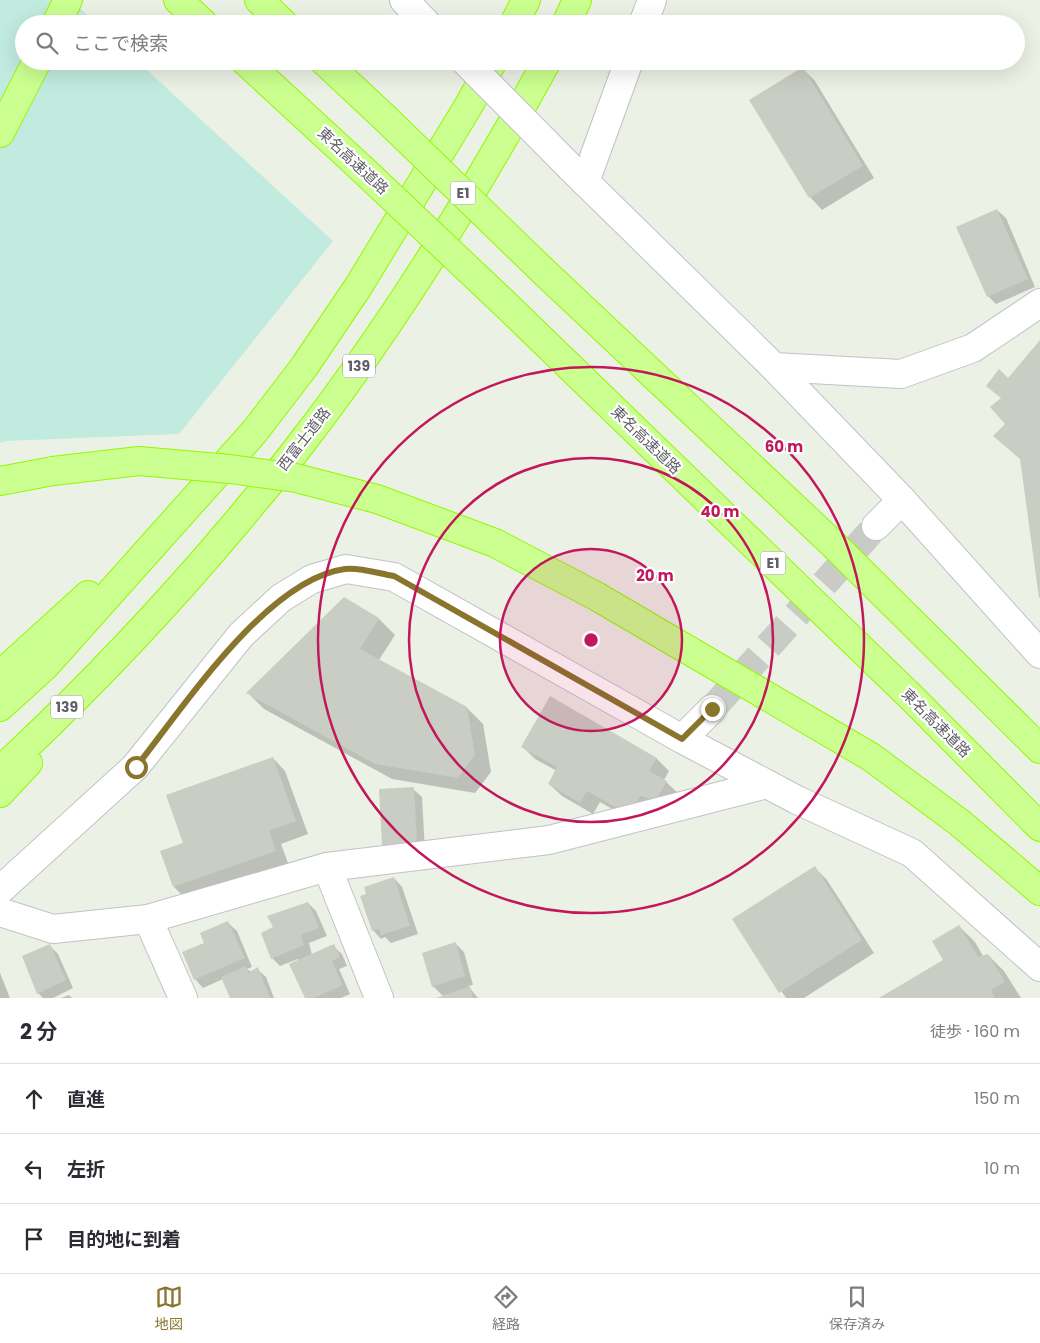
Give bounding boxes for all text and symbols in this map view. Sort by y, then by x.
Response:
search box [15,15,1025,70]
icon: search [33,29,61,57]
text: ここで検索 [73,30,168,57]
street label: 東名高速道路 [313,122,393,199]
road number: E1 [450,182,476,204]
road number: 139 [343,354,375,378]
street label: 東名高速道路 [607,401,686,478]
street label: 西富士道路 [272,403,335,475]
text: 60 m [765,436,803,457]
text: 40 m [700,501,740,522]
road number: E1 [760,552,786,574]
text: 20 m [636,565,674,586]
centre of rings [582,631,600,649]
street label: 東名高速道路 [897,683,976,762]
road number: 139 [51,696,83,719]
route end [701,698,724,721]
route start [125,756,148,779]
text: 2 分 [20,1017,57,1046]
text: 徒歩 · 160 m [930,1020,1020,1043]
icon: ahead [20,1085,48,1113]
text: 直進 [67,1086,105,1113]
text: 150 m [974,1087,1020,1110]
icon: left [20,1155,48,1183]
text: 左折 [67,1156,105,1183]
text: 10 m [984,1157,1020,1180]
icon: arrive [20,1225,48,1253]
text: 目的地に到着 [67,1226,181,1253]
tab: 地図 [155,1283,183,1335]
tab: 経路 [492,1283,520,1335]
tab: 保存済み [829,1283,885,1335]

